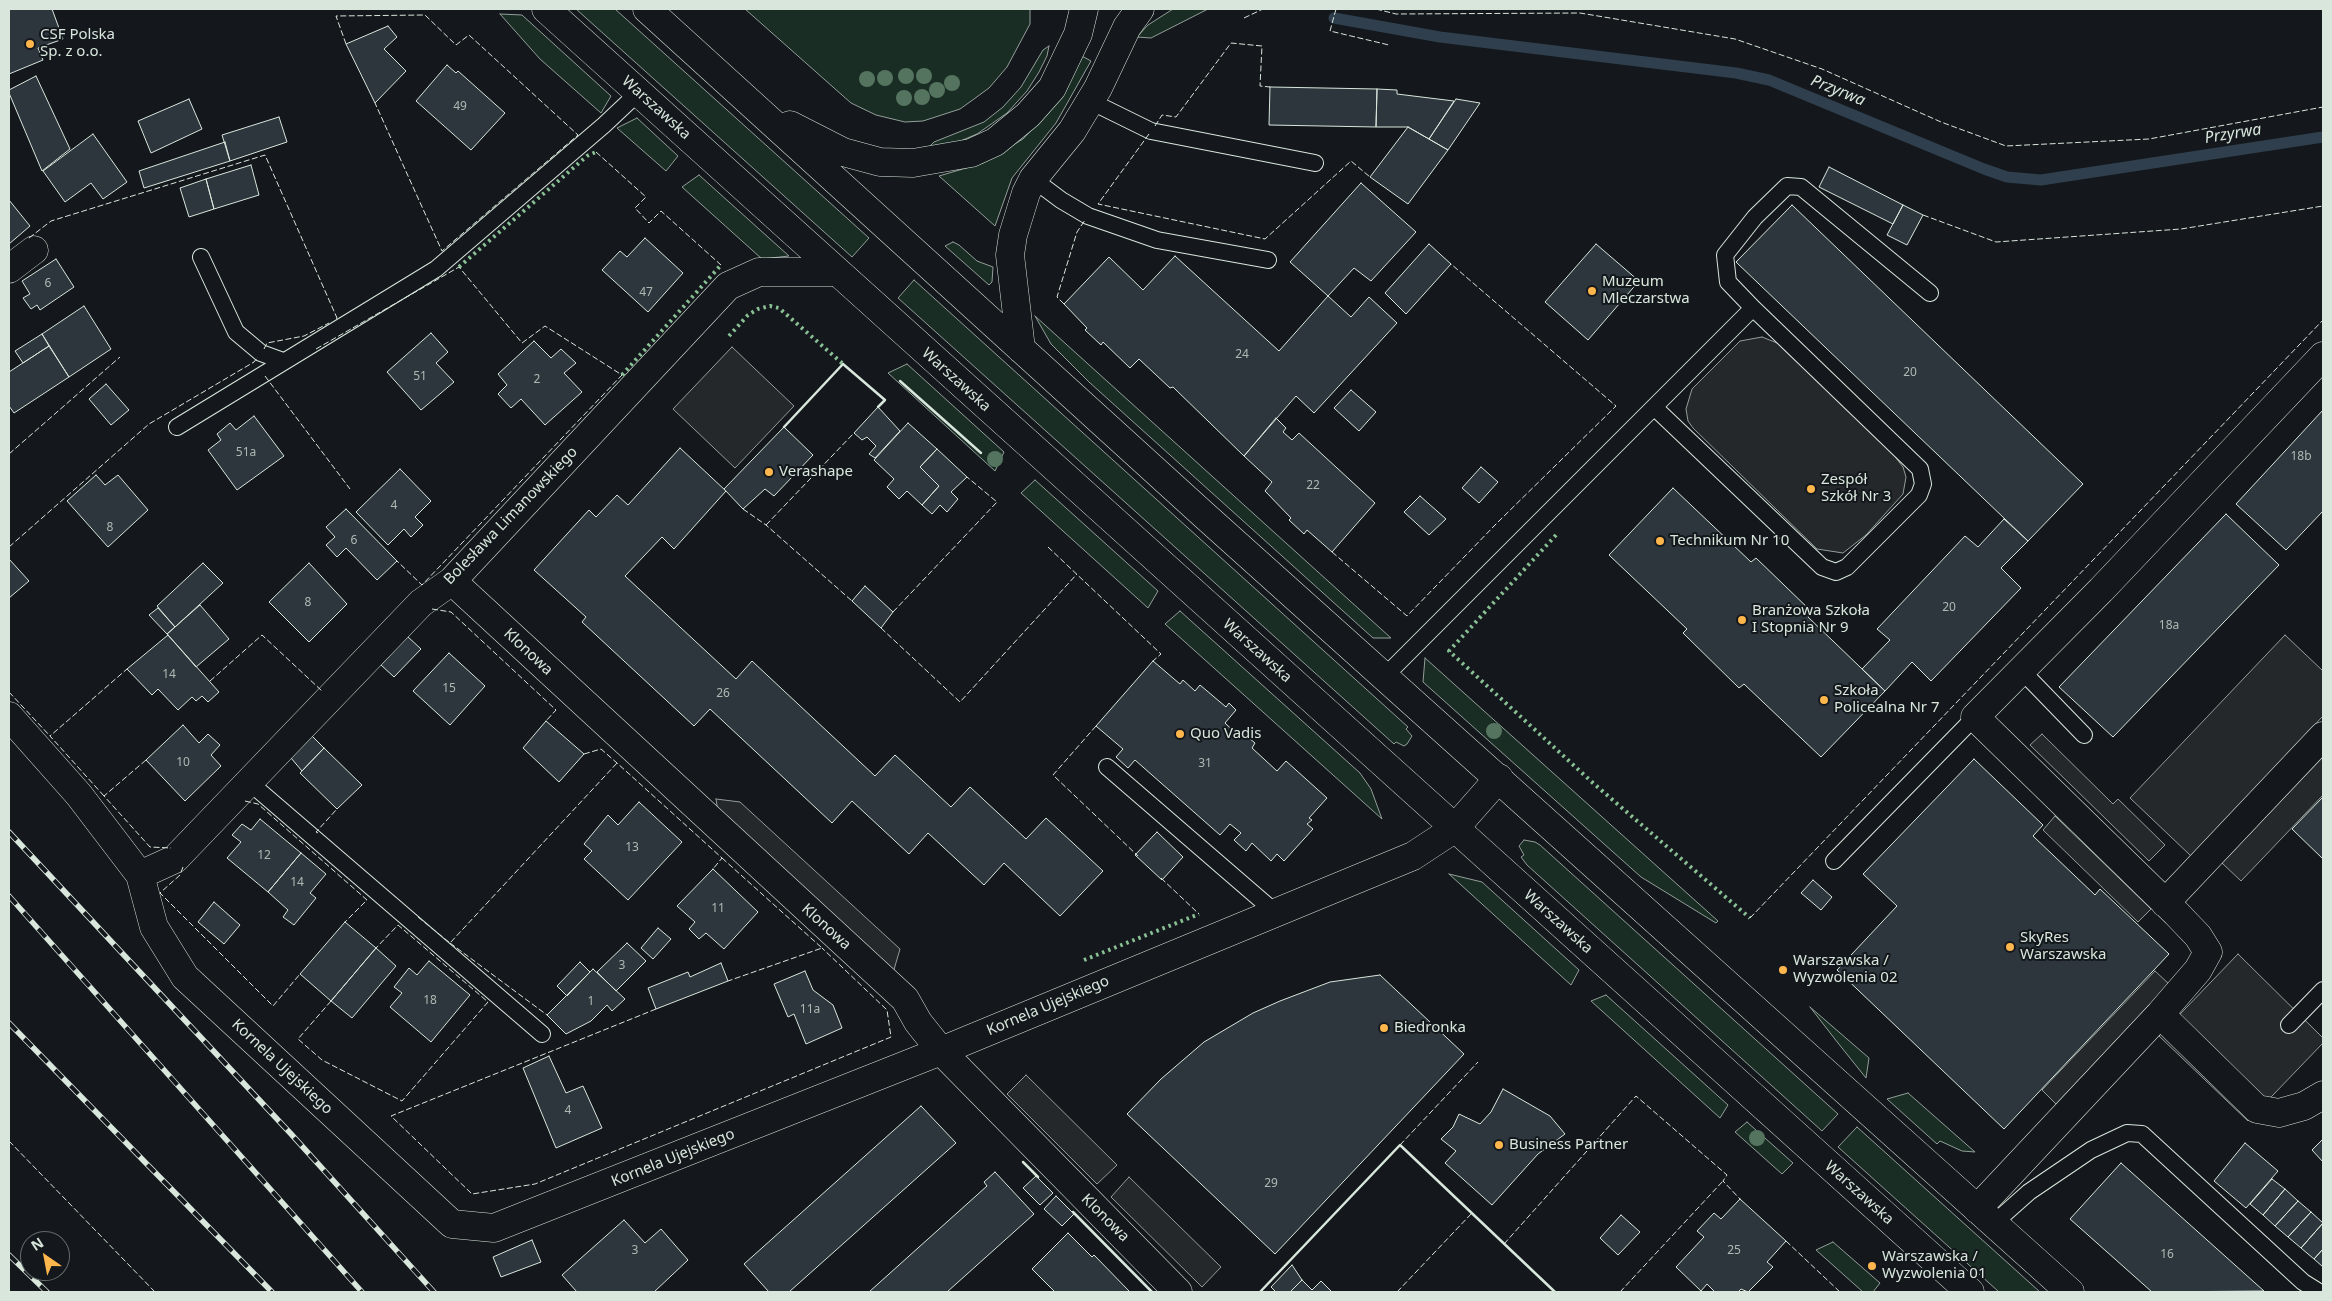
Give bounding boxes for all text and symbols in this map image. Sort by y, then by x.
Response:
place label: CSF Polska Sp. z o.o. [40,26,115,61]
marker: CSF Polska Sp. z o.o. [24,38,36,50]
water label: Przyrwa [1808,71,1868,111]
street label: Warszawska [618,72,694,144]
house number: 49 [453,100,467,114]
water label: Przyrwa [2203,120,2263,148]
place label: Muzeum Mleczarstwa [1602,273,1690,308]
house number: 6 [45,277,51,291]
marker: Muzeum Mleczarstwa [1586,285,1598,297]
house number: 47 [639,286,653,300]
street label: Warszawska [918,344,994,416]
house number: 24 [1235,348,1249,362]
house number: 20 [1903,366,1917,380]
house number: 51 [413,370,427,384]
house number: 2 [534,373,540,387]
street label: Bolesława Limanowskiego [440,443,582,589]
house number: 51a [236,446,256,460]
house number: 18b [2290,450,2312,464]
place label: Verashape [779,463,853,481]
marker: Verashape [763,466,775,478]
place label: Zespół Szkół Nr 3 [1821,471,1891,506]
house number: 22 [1306,479,1320,493]
marker: Zespół Szkół Nr 3 [1805,483,1817,495]
house number: 4 [391,499,397,513]
house number: 8 [107,521,113,535]
place label: Technikum Nr 10 [1670,532,1789,550]
house number: 6 [351,534,357,548]
marker: Technikum Nr 10 [1654,535,1666,547]
house number: 8 [305,596,311,610]
house number: 20 [1942,601,1956,615]
place label: Branżowa Szkoła I Stopnia Nr 9 [1752,602,1870,637]
marker: Branżowa Szkoła I Stopnia Nr 9 [1736,614,1748,626]
street label: Warszawska [1219,615,1295,687]
house number: 18a [2159,619,2179,633]
street label: Klonowa [500,625,556,679]
house number: 14 [162,668,176,682]
house number: 15 [442,682,456,696]
place label: Szkoła Policealna Nr 7 [1834,682,1939,717]
house number: 26 [716,687,730,701]
marker: Szkoła Policealna Nr 7 [1818,694,1830,706]
place label: Quo Vadis [1190,725,1261,743]
marker: Quo Vadis [1174,728,1186,740]
house number: 10 [176,756,190,770]
house number: 31 [1198,757,1212,771]
house number: 13 [625,841,639,855]
house number: 12 [257,849,271,863]
house number: 14 [290,876,304,890]
street label: Warszawska [1520,886,1596,958]
street label: Klonowa [798,900,854,954]
house number: 11 [711,902,725,916]
place label: SkyRes Warszawska [2020,929,2106,964]
marker: SkyRes Warszawska [2004,941,2016,953]
place label: Warszawska / Wyzwolenia 02 [1793,952,1897,987]
house number: 3 [619,959,625,973]
marker: Warszawska / Wyzwolenia 02 [1777,964,1789,976]
street label: Kornela Ujejskiego [984,972,1112,1040]
house number: 18 [423,994,437,1008]
house number: 1 [588,995,594,1009]
house number: 11a [800,1003,820,1017]
street label: Kornela Ujejskiego [228,1016,336,1118]
place label: Biedronka [1394,1019,1466,1037]
marker: Biedronka [1378,1022,1390,1034]
house number: 4 [565,1104,571,1118]
street label: Kornela Ujejskiego [609,1125,737,1191]
place label: Business Partner [1509,1136,1628,1154]
marker: Business Partner [1493,1139,1505,1151]
street label: Warszawska [1821,1157,1897,1229]
house number: 29 [1264,1177,1278,1191]
street label: Klonowa [1077,1190,1133,1246]
north arrow [20,1231,70,1281]
text: N [27,1233,47,1255]
house number: 3 [632,1244,638,1258]
house number: 25 [1727,1244,1741,1258]
place label: Warszawska / Wyzwolenia 01 [1882,1248,1986,1283]
house number: 16 [2160,1248,2174,1262]
marker: Warszawska / Wyzwolenia 01 [1866,1260,1878,1272]

